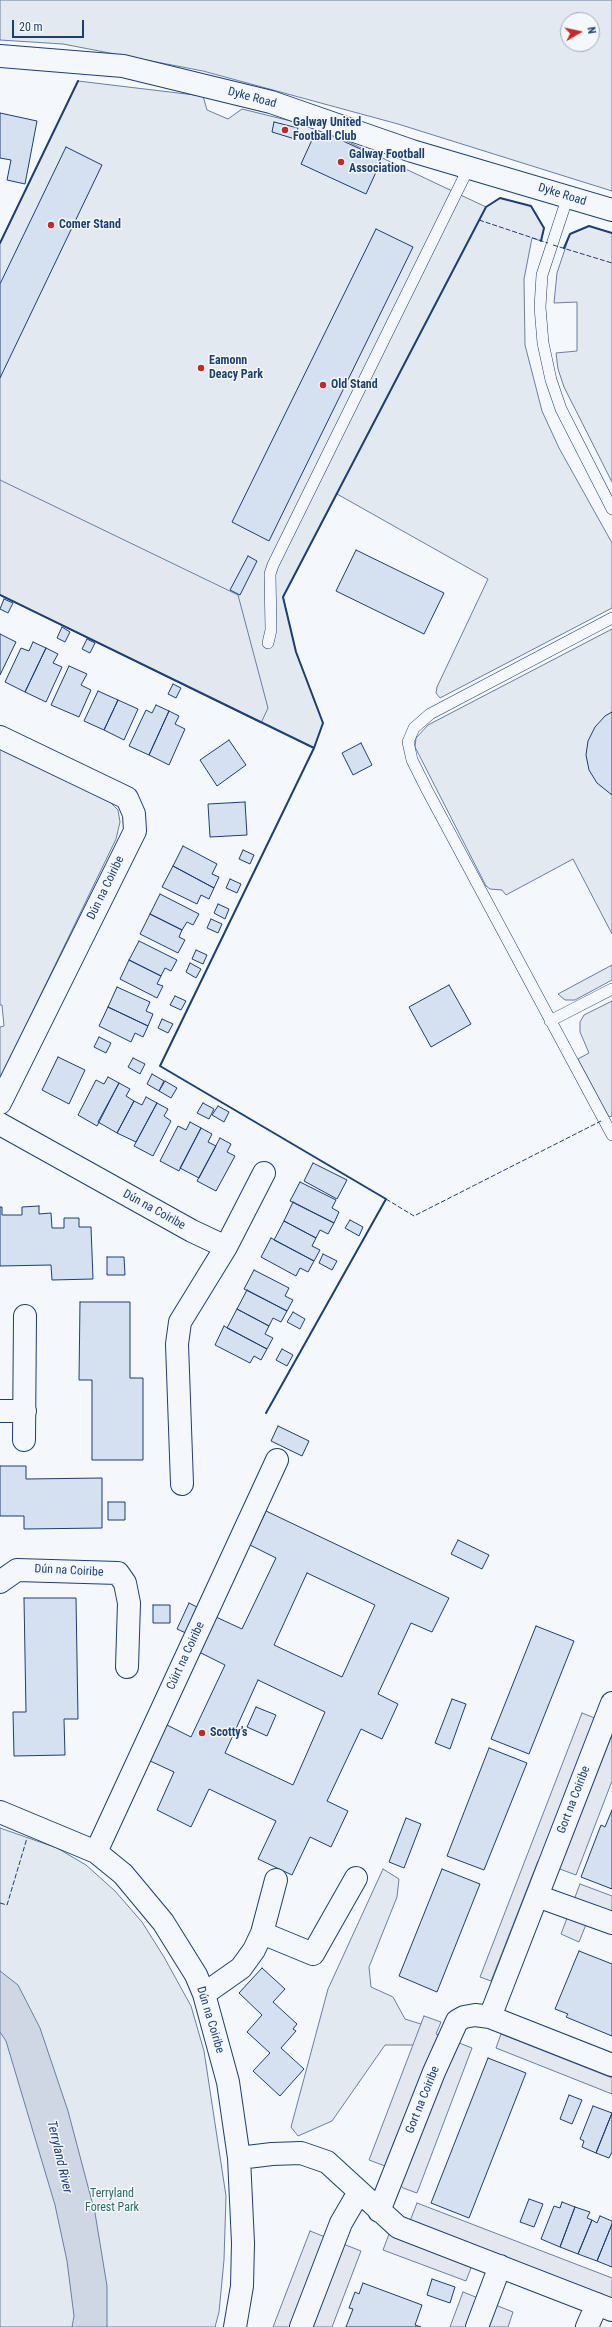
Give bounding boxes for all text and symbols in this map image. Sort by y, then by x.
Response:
scale bar [14,12,86,38]
north arrow [560,12,600,52]
text: 20 m [19,20,43,34]
text: N [584,26,598,35]
street label: Dyke Road [226,85,278,111]
place label: Galway United Football Club [293,116,361,144]
marker: Galway United Football Club [280,125,290,135]
place label: Galway Football Association [349,148,425,176]
marker: Galway Football Association [336,157,346,167]
street label: Dyke Road [536,181,588,209]
place label: Comer Stand [59,218,121,232]
marker: Comer Stand [46,220,56,230]
place label: Eamonn Deacy Park [209,354,263,382]
marker: Eamonn Deacy Park [196,363,206,373]
place label: Old Stand [331,378,378,392]
marker: Old Stand [318,380,328,390]
street label: Dún na Coiribe [84,854,128,922]
street label: Dún na Coiribe [120,1187,188,1233]
street label: Dún na Coiribe [34,1562,104,1580]
street label: Cúirt na Coiribe [164,1620,208,1692]
place label: Scotty’s [210,1726,248,1740]
marker: Scotty’s [197,1728,207,1738]
street label: Gort na Coiribe [555,1764,593,1836]
street label: Dún na Coiribe [193,1985,227,2055]
street label: Gort na Coiribe [403,2064,443,2136]
water label: Terryland River [43,2119,75,2195]
park label: Terryland Forest Park [85,2187,139,2215]

